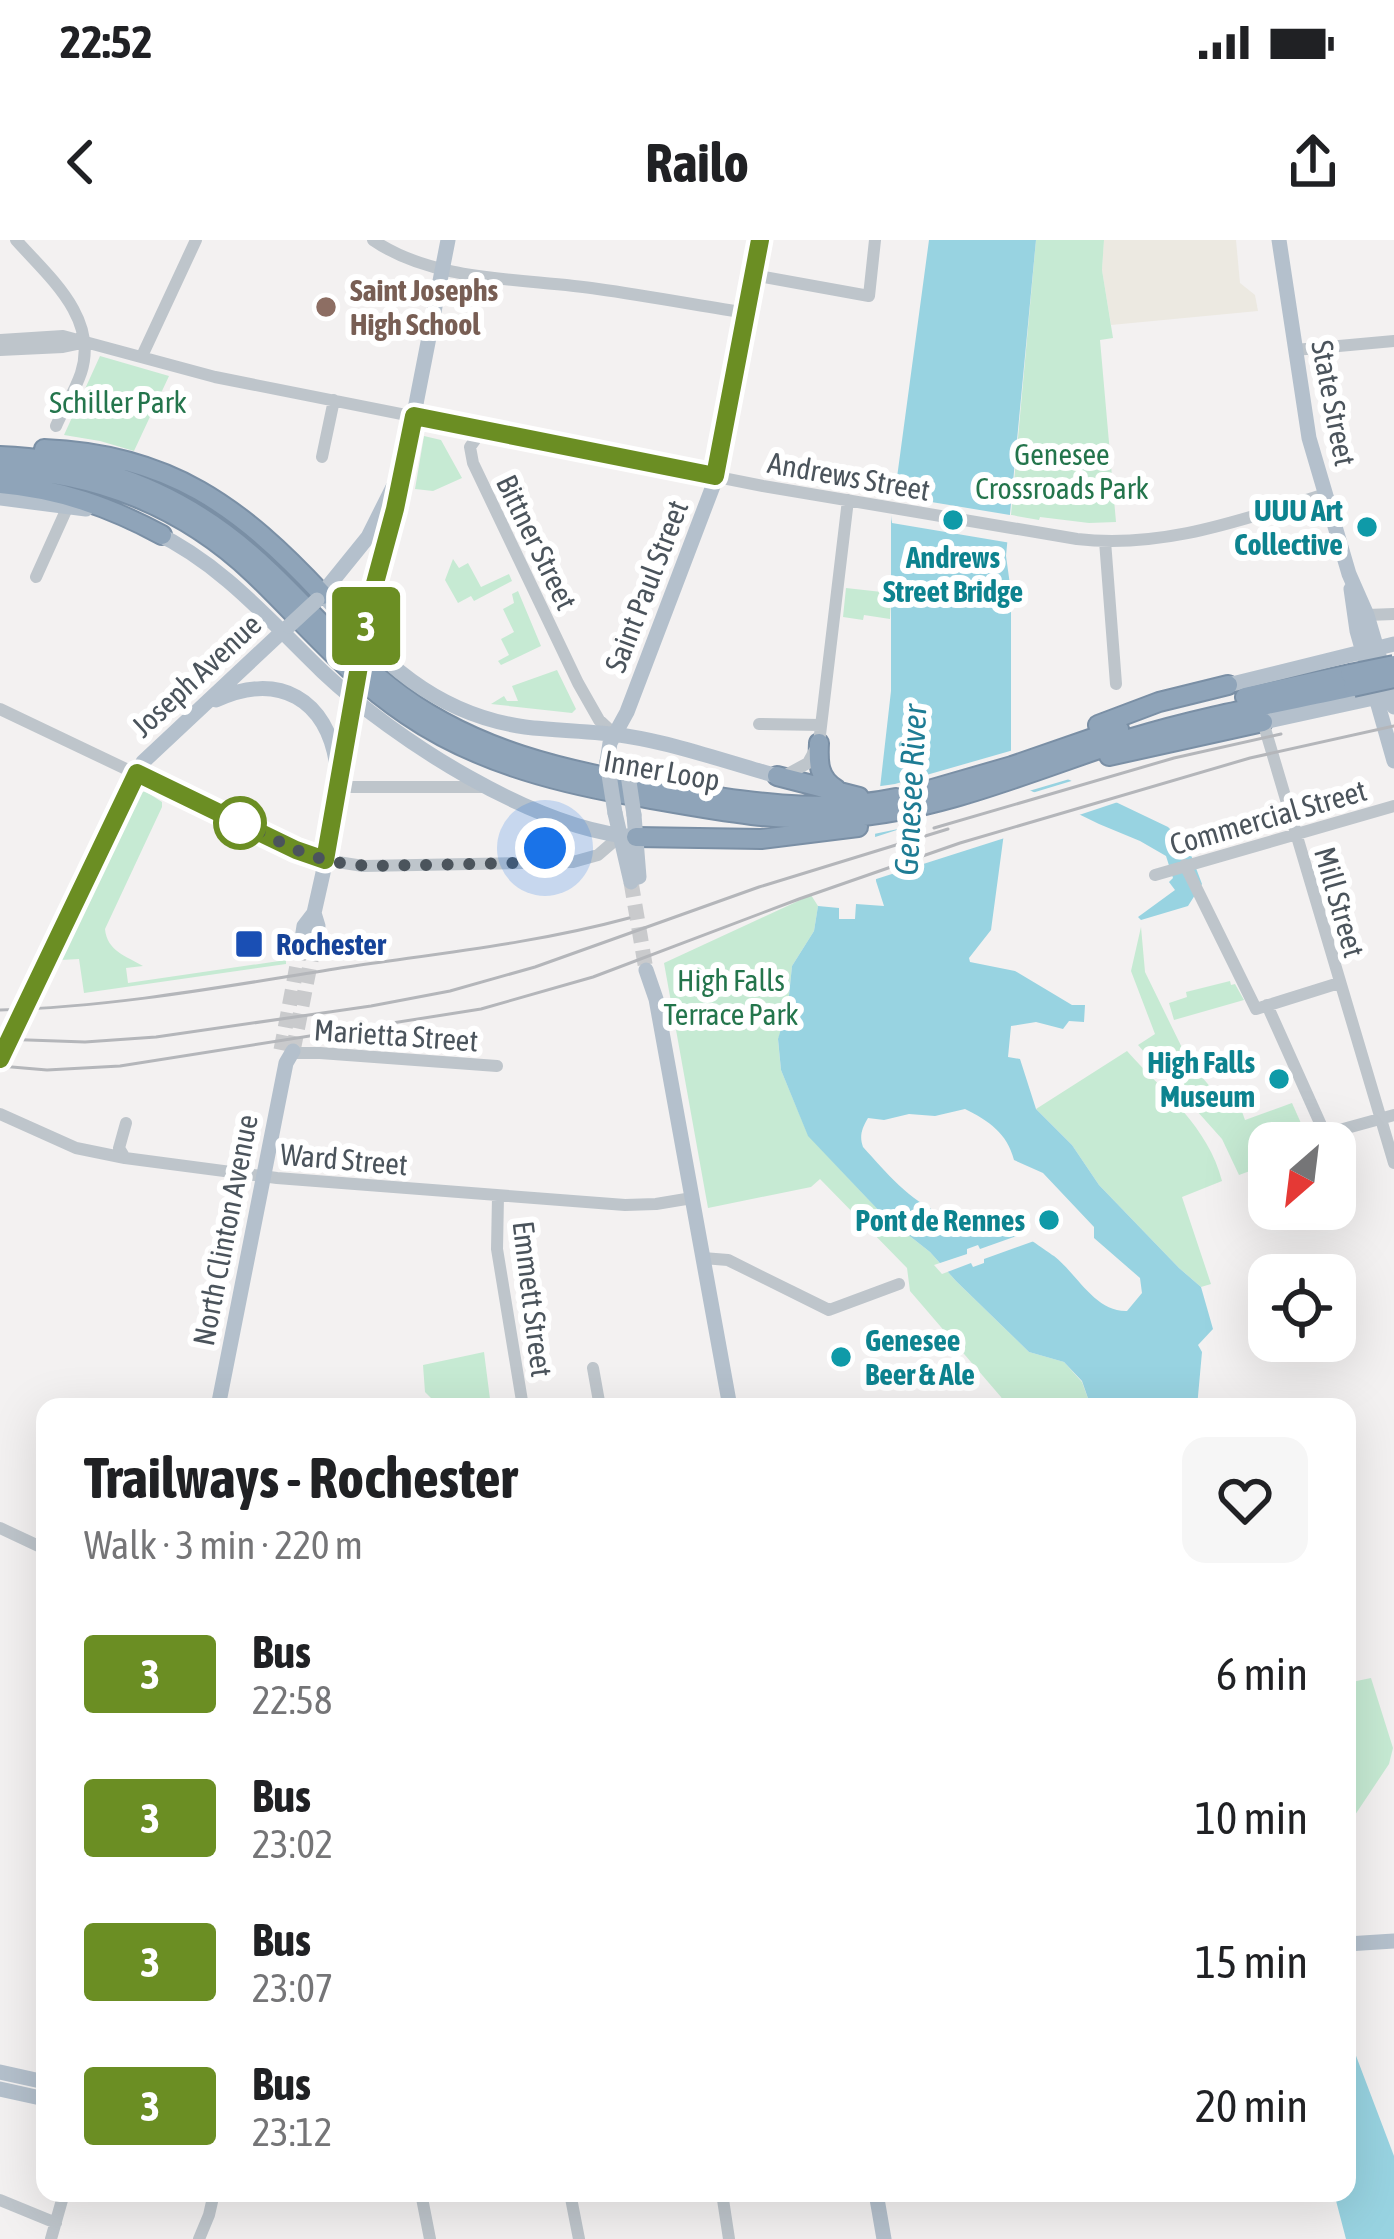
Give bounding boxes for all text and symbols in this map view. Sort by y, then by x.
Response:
text: 22:52 [60,16,153,68]
icon: back [48,129,114,195]
icon: share [1280,129,1346,195]
text: Railo [645,132,749,193]
place label: Saint Josephs High School [350,273,498,341]
marker: Saint Josephs High School [313,294,339,320]
street label: State Street [1305,337,1363,469]
park label: Schiller Park [49,385,187,419]
park label: Genesee Crossroads Park [975,437,1149,505]
street label: Andrews Street [765,445,933,507]
street label: Bittner Street [490,469,584,615]
place label: UUU Art Collective [1234,493,1343,561]
street label: Saint Paul Street [598,495,694,677]
marker: Andrews Street Bridge [940,507,966,533]
marker: UUU Art Collective [1354,514,1380,540]
place label: Andrews Street Bridge [883,540,1023,608]
line badge: 3 [327,587,405,665]
text: 3 [356,602,376,650]
street label: Joseph Avenue [124,607,268,743]
water label: Genesee River [887,702,934,876]
street label: Inner Loop [601,743,723,797]
street label: Commercial Street [1166,773,1370,861]
unlabelled marker [215,798,265,848]
your location [515,818,575,878]
street label: Mill Street [1308,843,1372,961]
place label: Rochester [276,927,387,961]
marker: Rochester [233,928,265,960]
park label: High Falls Terrace Park [664,963,798,1031]
street label: Marietta Street [313,1012,479,1058]
place label: High Falls Museum [1147,1045,1255,1113]
marker: High Falls Museum [1266,1066,1292,1092]
street label: North Clinton Avenue [186,1112,264,1348]
north arrow [1248,1122,1356,1230]
map controls [1248,1122,1356,1362]
street label: Ward Street [279,1136,409,1182]
place label: Pont de Rennes [855,1203,1025,1237]
marker: Pont de Rennes [1036,1207,1062,1233]
street label: Emmett Street [507,1219,559,1379]
button: locate [1248,1254,1356,1362]
place label: Genesee Beer & Ale [865,1323,975,1391]
marker: Genesee Beer & Ale [828,1344,854,1370]
button: heart [1182,1437,1308,1563]
text: Trailways - Rochester [84,1445,517,1510]
text: Walk · 3 min · 220 m [84,1523,363,1567]
text: Bus [252,1626,311,1678]
text: 6 min [1216,1648,1308,1700]
text: 3 [140,1650,160,1698]
text: 22:58 [252,1678,332,1722]
text: Bus [252,1770,311,1822]
text: 10 min [1195,1792,1308,1844]
text: 3 [140,1794,160,1842]
text: 23:02 [252,1822,333,1866]
text: Bus [252,1914,311,1966]
text: 15 min [1195,1936,1308,1988]
text: 3 [140,1938,160,1986]
text: 23:07 [252,1966,333,2010]
text: Bus [252,2058,311,2110]
text: 20 min [1195,2080,1308,2132]
text: 3 [140,2082,160,2130]
text: 23:12 [252,2110,332,2154]

